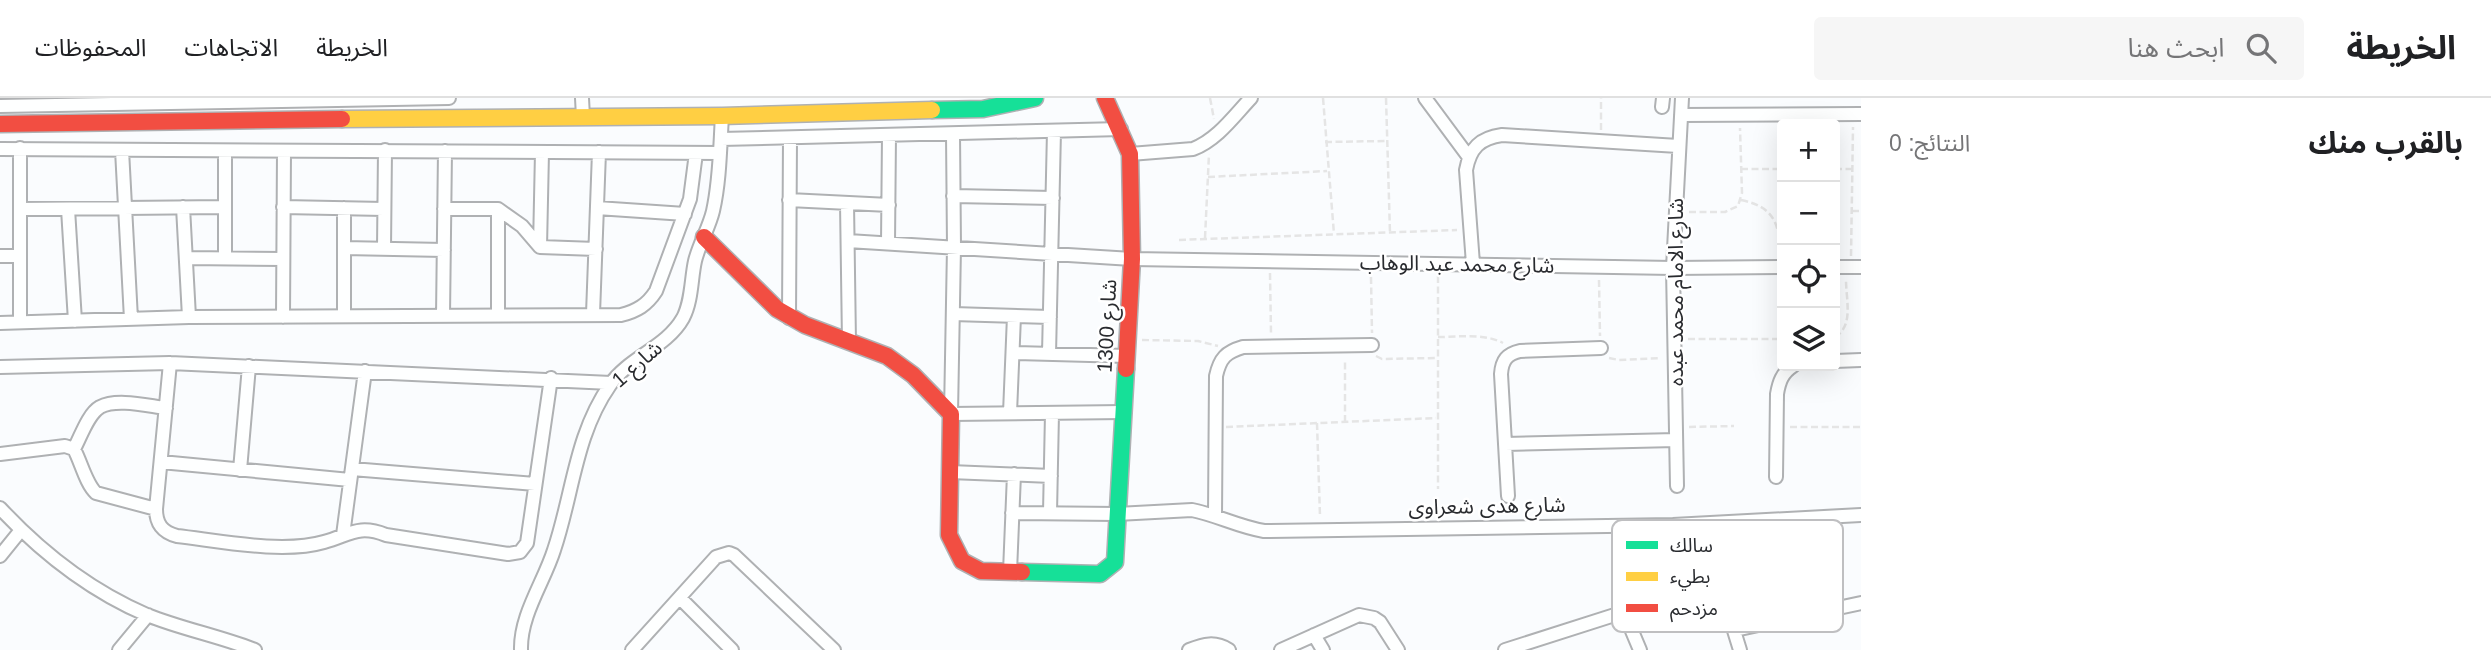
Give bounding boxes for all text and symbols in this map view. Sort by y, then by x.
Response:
search box [1814,17,2304,80]
icon: search [2242,29,2280,67]
text: الخريطة [2346,29,2456,66]
text: ابحث هنا [2128,33,2224,63]
text: المحفوظات [35,34,146,61]
text: الاتجاهات [184,34,278,61]
text: الخريطة [316,34,388,61]
map controls [1777,119,1840,371]
button: + [1777,119,1840,182]
text: بالقرب منك [2308,126,2463,159]
text: النتائج: 0 [1889,130,1970,156]
button: − [1777,182,1840,245]
street label: شارع الامام محمد عبده [1664,198,1692,386]
button: locate [1777,245,1840,308]
street label: شارع محمد عبد الوهاب [1360,250,1554,281]
street label: شارع 1300 [1093,279,1124,373]
button: layers [1777,308,1840,371]
street label: شارع 1 [607,336,669,394]
street label: شارع هدى شعراوى [1408,493,1566,522]
legend [1612,520,1843,632]
text: سالك [1670,535,1713,556]
text: بطيء [1670,566,1710,591]
text: مزدحم [1670,598,1718,623]

